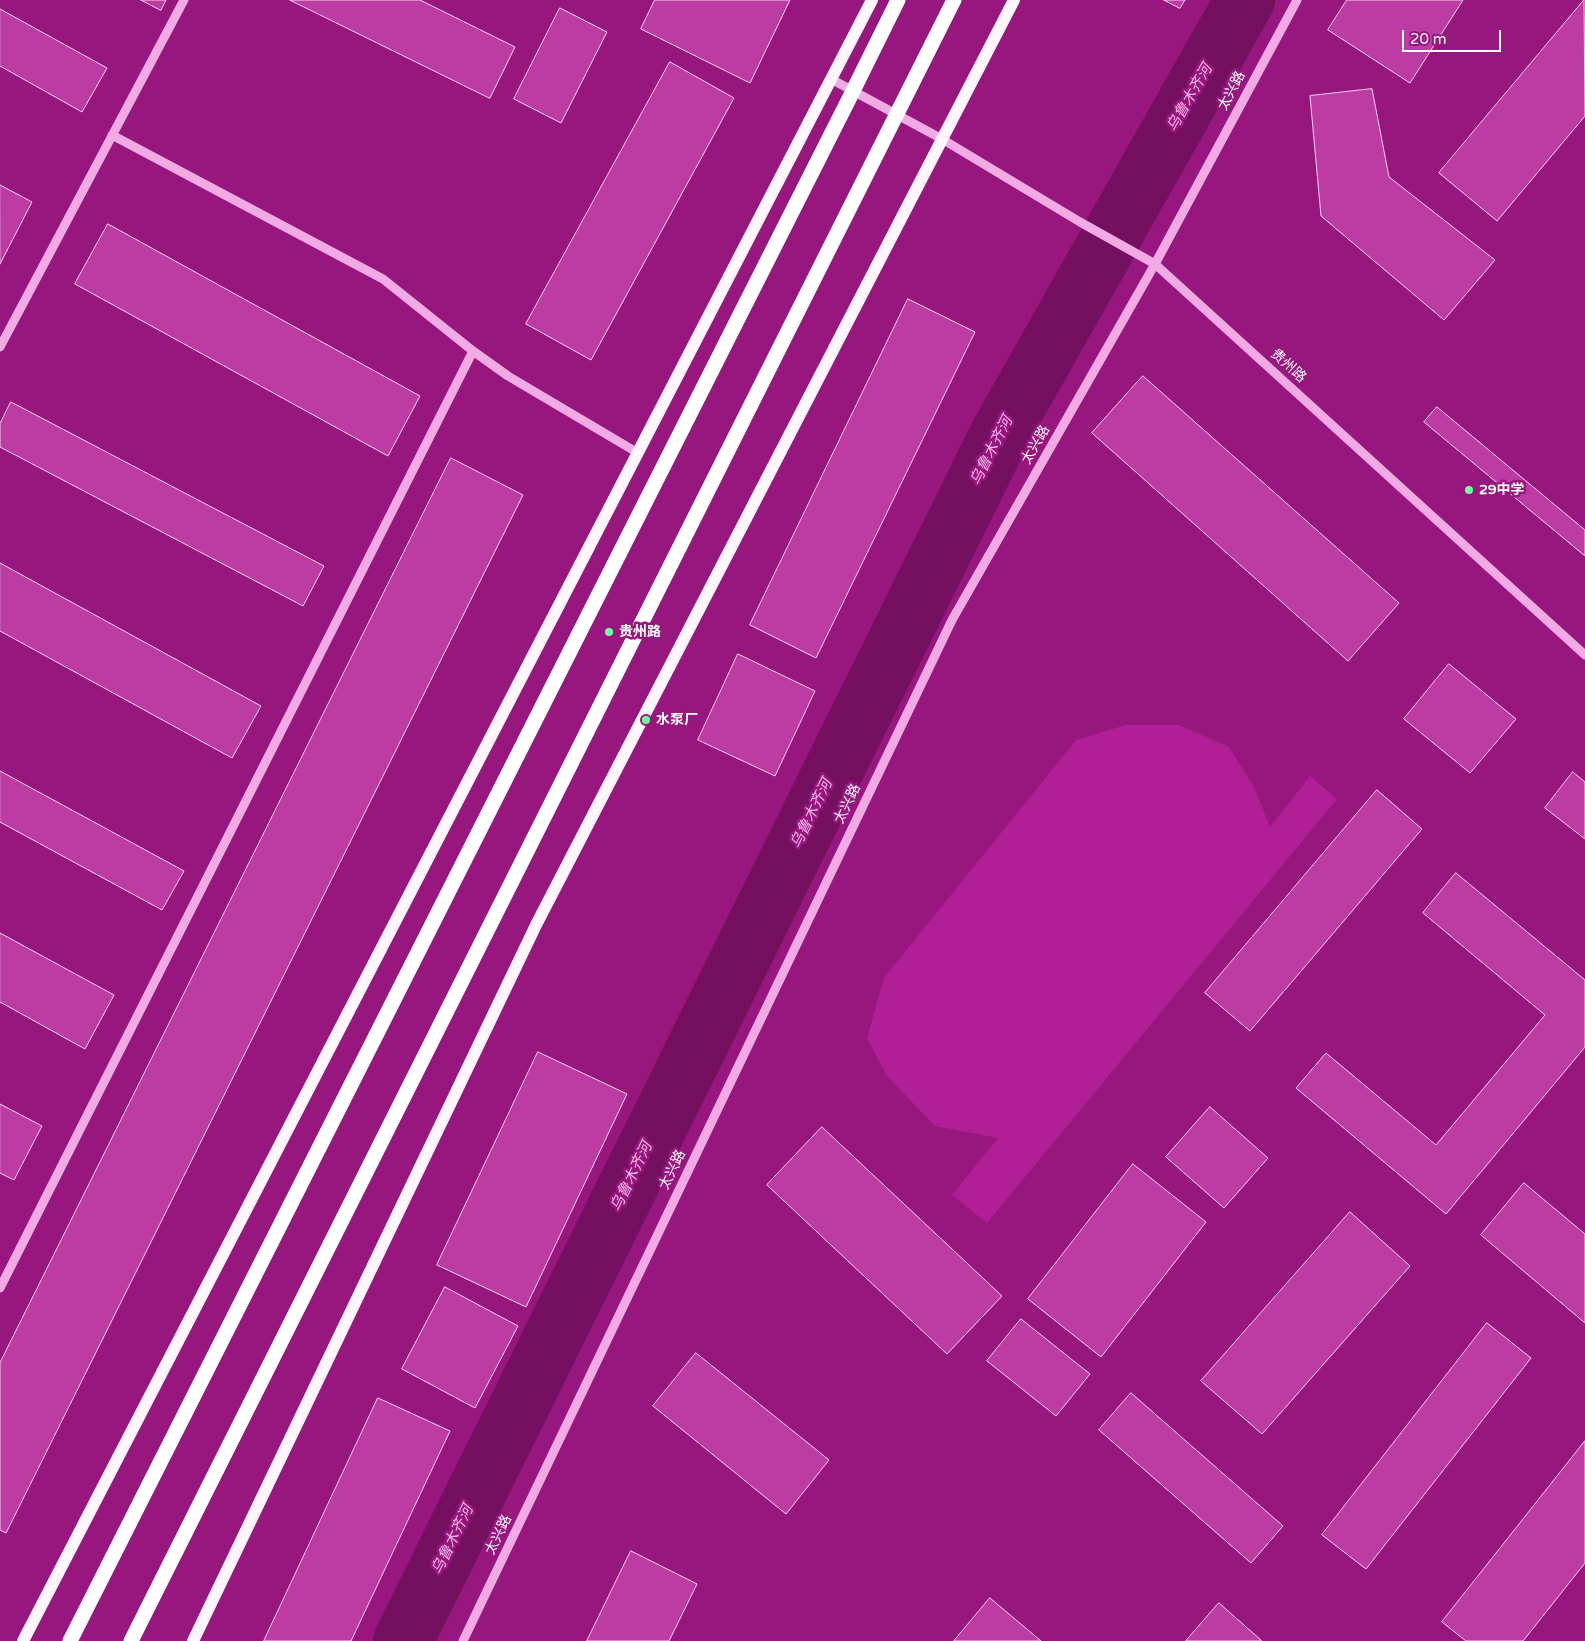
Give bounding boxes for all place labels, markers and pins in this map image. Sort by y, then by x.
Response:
place label: 29中学 [1479,482,1525,498]
marker: 29中学 [1463,484,1475,496]
place label: 贵州路 [619,624,661,640]
marker: 贵州路 [603,626,615,638]
place label: 水泵厂 [656,712,698,728]
marker: 水泵厂 [640,714,652,726]

